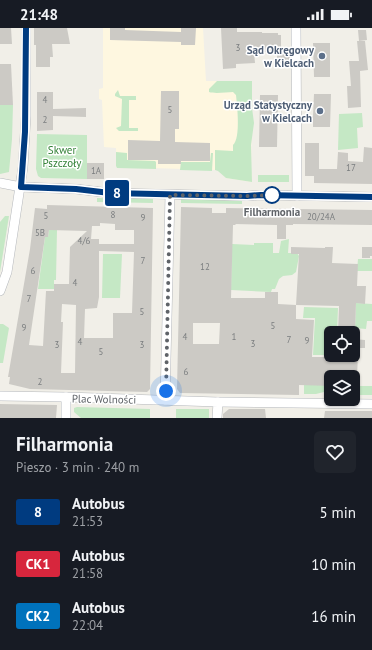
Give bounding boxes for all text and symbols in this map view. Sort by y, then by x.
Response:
text: 21:48 [20,5,58,24]
house number: 3 [236,42,241,53]
place label: Sąd Okręgowy w Kielcach [247,43,315,70]
marker: Sąd Okręgowy w Kielcach [317,51,327,61]
house number: 4 [43,94,48,105]
place label: Urząd Statystyczny w Kielcach [224,98,313,125]
house number: 5 [168,104,173,115]
marker: Urząd Statystyczny w Kielcach [315,106,325,116]
house number: 2 [43,114,48,125]
park label: Skwer Pszczoły [43,143,82,170]
house number: 17 [346,162,356,173]
house number: 1A [91,165,102,176]
line badge: 8 [104,180,130,206]
text: 8 [113,184,121,202]
marker: Filharmonia [263,186,281,204]
place label: Filharmonia [244,205,300,219]
house number: 8 [111,209,116,220]
house number: 5 [44,210,49,221]
house number: 20/24A [307,211,336,222]
house number: 9 [141,212,146,223]
house number: 5B [35,227,45,238]
house number: 4/6 [78,235,91,246]
house number: 7 [141,255,146,266]
house number: 12 [200,261,210,272]
house number: 6 [31,265,36,276]
house number: 4 [73,277,78,288]
house number: 7 [27,293,32,304]
house number: 5 [140,306,145,317]
house number: 5 [271,320,276,331]
house number: 9 [22,322,27,333]
map controls [324,326,360,406]
button: locate [324,326,360,362]
house number: 4 [183,331,188,342]
house number: 1 [232,331,237,342]
house number: 7 [287,334,292,345]
house number: 9 [305,335,310,346]
house number: 4 [78,336,83,347]
house number: 3 [251,338,256,349]
house number: 3 [55,339,60,350]
house number: 3 [140,339,145,350]
house number: 5 [99,346,104,357]
house number: 6 [184,366,189,377]
button: layers [324,370,360,406]
house number: 2 [38,376,43,387]
your location [156,381,176,401]
street label: Plac Wolności [72,391,136,407]
button: heart [314,431,356,473]
text: Filharmonia [16,432,113,456]
text: Pieszo · 3 min · 240 m [16,459,139,476]
text: Autobus [72,494,125,513]
text: 8 [34,503,42,521]
text: 5 min [319,503,356,522]
text: 21:53 [72,513,103,530]
text: Autobus [72,546,125,565]
text: CK1 [26,555,50,573]
text: 10 min [311,555,356,574]
text: 21:58 [72,565,103,582]
text: Autobus [72,598,125,617]
text: CK2 [26,607,50,625]
text: 16 min [311,607,356,626]
text: 22:04 [72,617,103,634]

